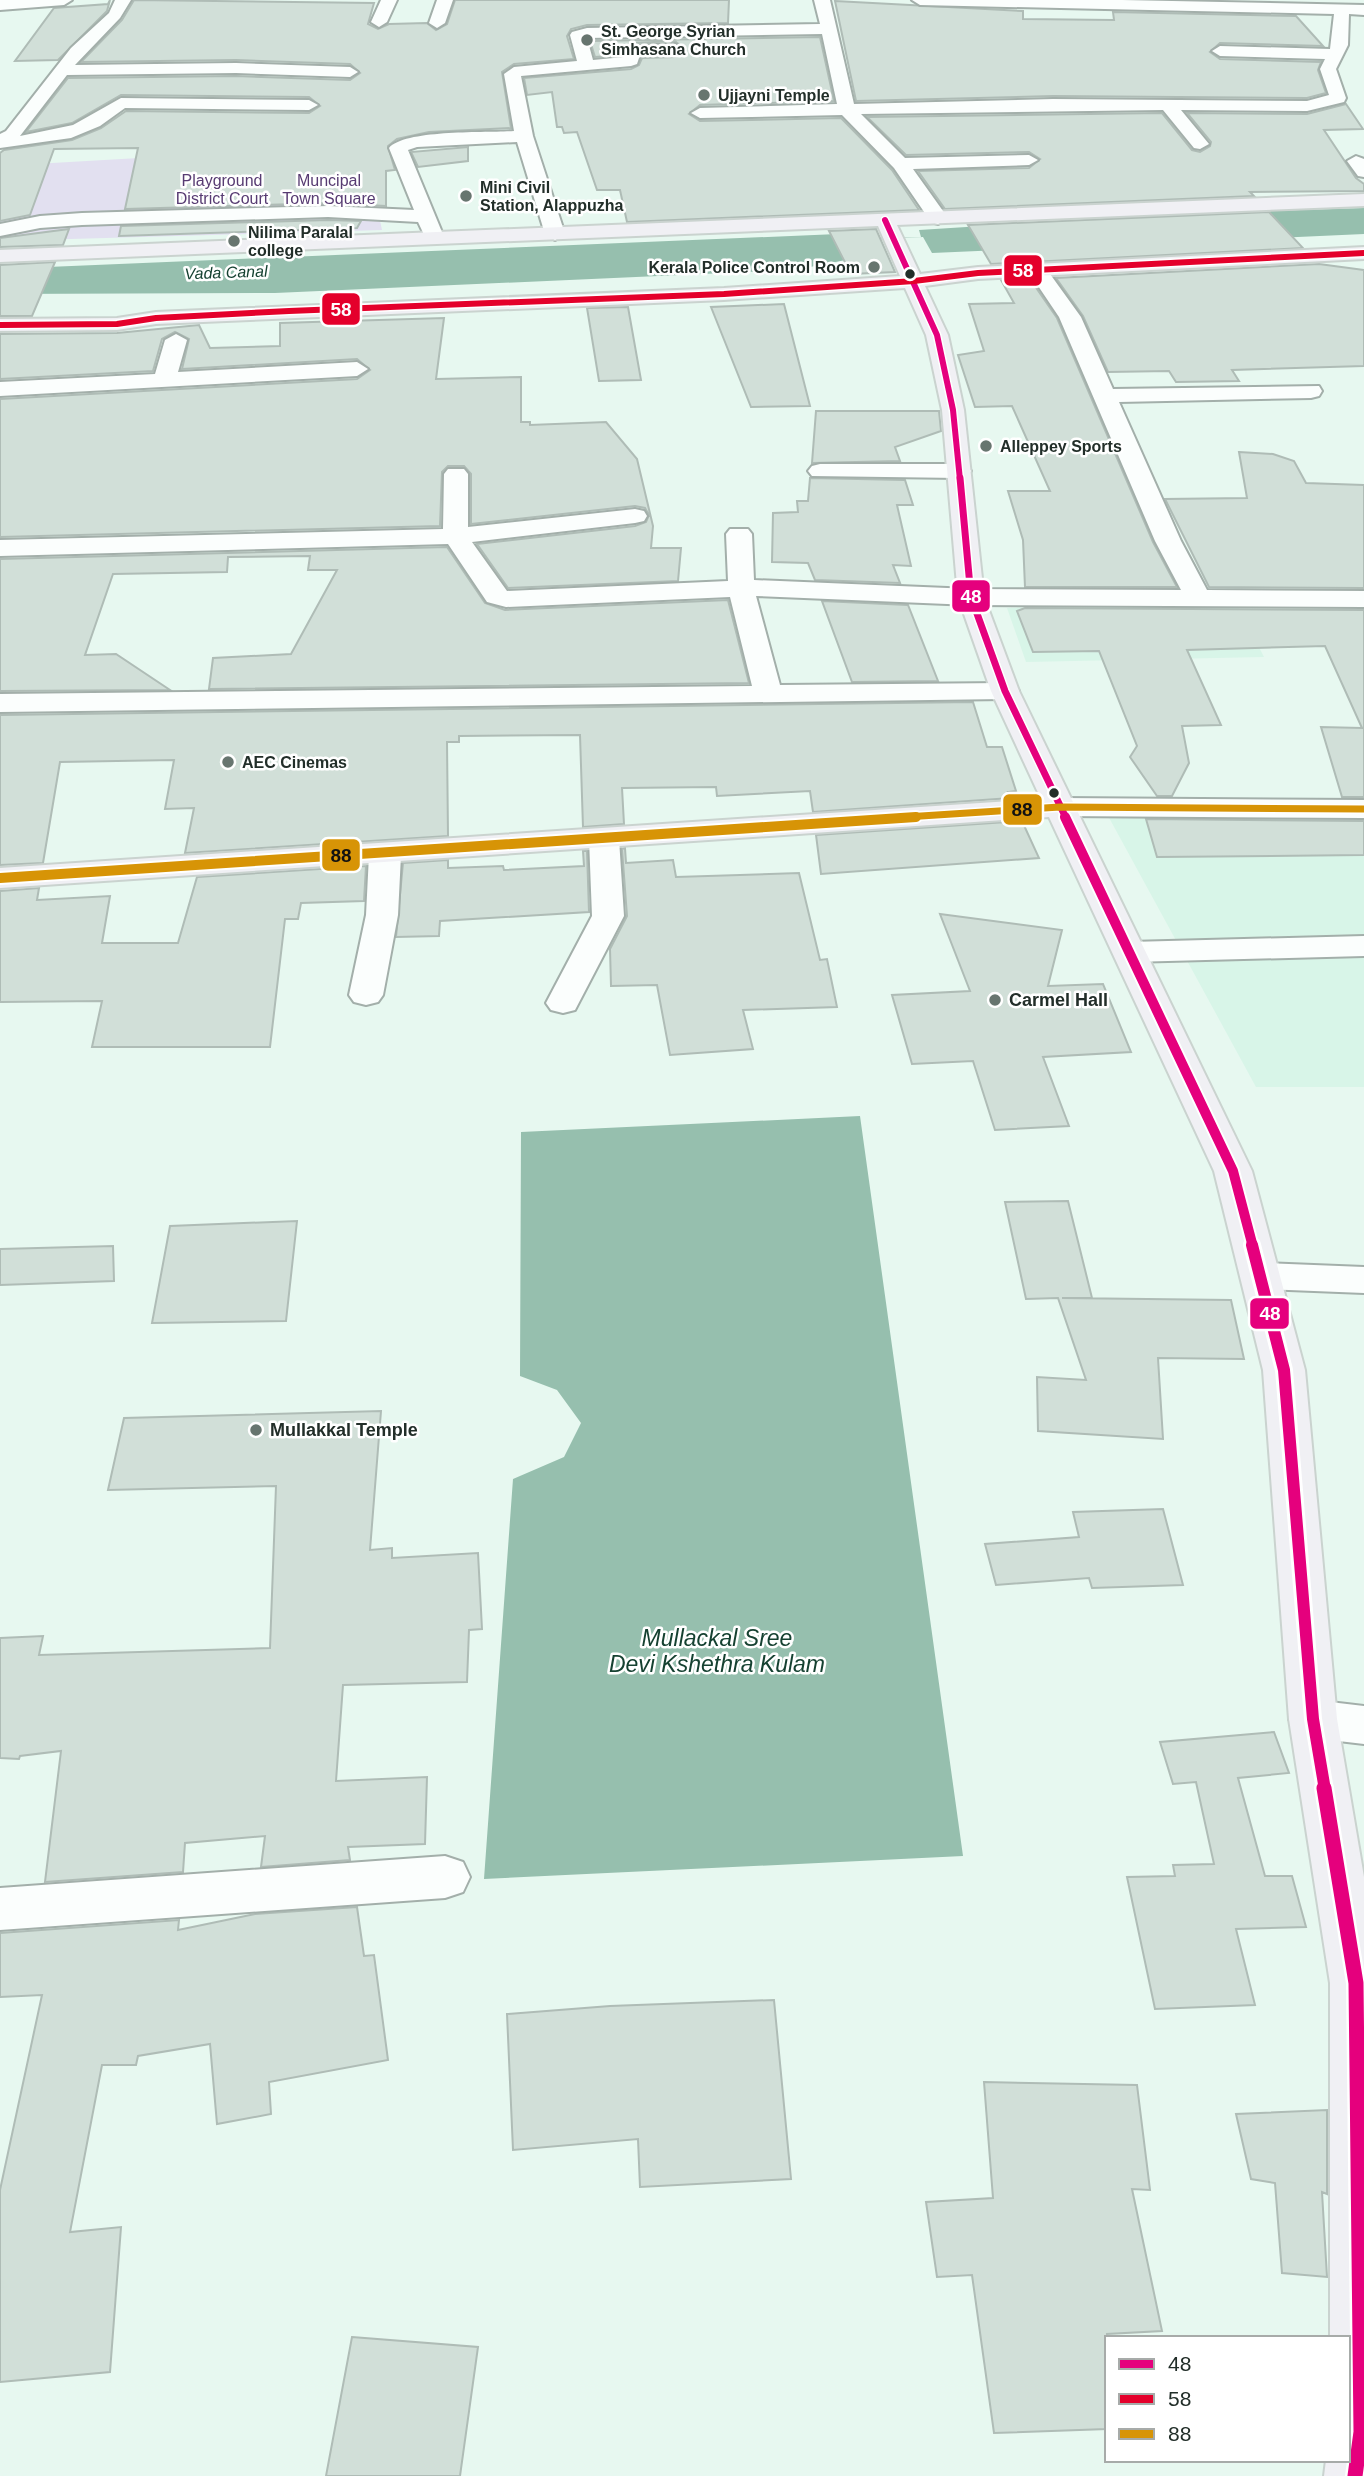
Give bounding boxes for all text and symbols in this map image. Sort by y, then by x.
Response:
place label: St. George Syrian Simhasana Church [601,23,746,58]
marker: St. George Syrian Simhasana Church [579,32,595,48]
marker: Ujjayni Temple [696,87,712,103]
place label: Ujjayni Temple [718,87,830,104]
park label: Playground District Court [176,172,269,207]
park label: Muncipal Town Square [282,172,376,207]
place label: Mini Civil Station, Alappuzha [480,179,624,214]
marker: Mini Civil Station, Alappuzha [458,188,474,204]
place label: Nilima Paralal college [248,224,353,259]
marker: Nilima Paralal college [226,233,242,249]
line badge: 58 [1003,254,1043,287]
place label: Kerala Police Control Room [648,259,860,276]
marker: Kerala Police Control Room [866,259,882,275]
text: 58 [1012,260,1034,281]
water label: Vada Canal [184,263,268,282]
unlabelled marker [903,267,917,281]
line badge: 58 [321,292,361,326]
text: 58 [330,299,352,320]
marker: Alleppey Sports [978,438,994,454]
place label: Alleppey Sports [1000,438,1122,455]
line badge: 48 [951,579,991,613]
text: 48 [960,586,982,607]
marker: AEC Cinemas [220,754,236,770]
place label: AEC Cinemas [242,754,347,771]
unlabelled marker [1047,786,1061,800]
line badge: 88 [1002,793,1043,826]
text: 88 [1011,799,1033,820]
line badge: 88 [321,838,361,872]
text: 88 [330,845,352,866]
place label: Carmel Hall [1009,990,1108,1010]
marker: Carmel Hall [987,992,1003,1008]
line badge: 48 [1249,1297,1290,1330]
text: 48 [1259,1303,1281,1324]
place label: Mullakkal Temple [270,1420,418,1440]
marker: Mullakkal Temple [248,1422,264,1438]
water label: Mullackal Sree Devi Kshethra Kulam [609,1625,825,1677]
legend [1105,2336,1350,2462]
text: 48 [1168,2352,1191,2375]
text: 58 [1168,2387,1191,2410]
text: 88 [1168,2422,1191,2445]

